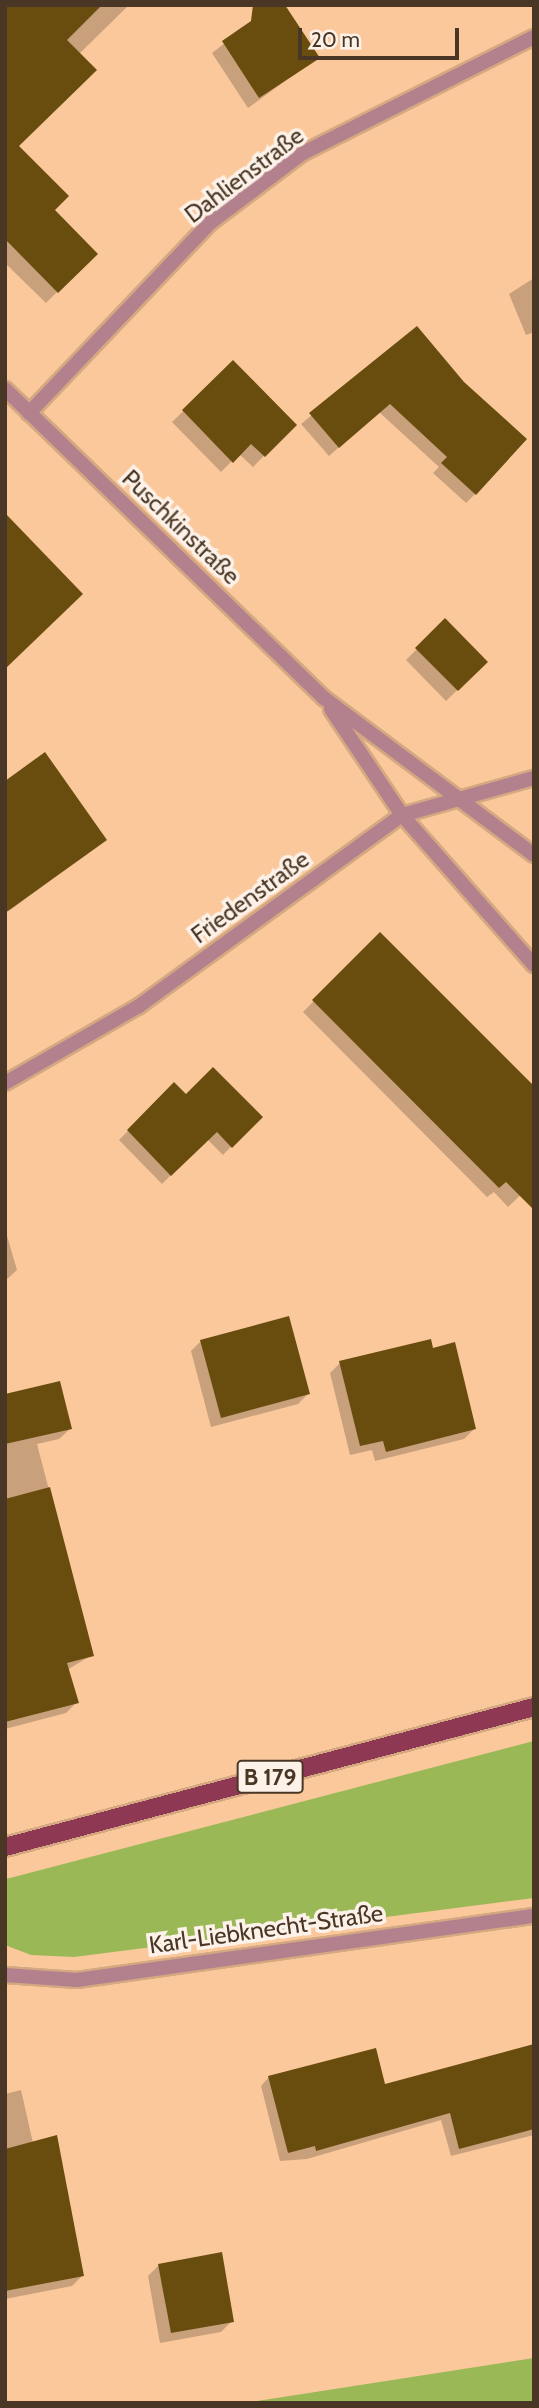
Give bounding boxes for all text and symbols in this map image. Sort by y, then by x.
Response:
scale bar [301,14,462,58]
text: 20 m [311,27,360,52]
street label: Dahlienstraße [179,121,309,229]
street label: Puschkinstraße [116,464,246,590]
street label: Friedenstraße [186,845,314,949]
road number: B 179 [235,1758,305,1797]
street label: Karl-Liebknecht-Straße [147,1898,385,1960]

